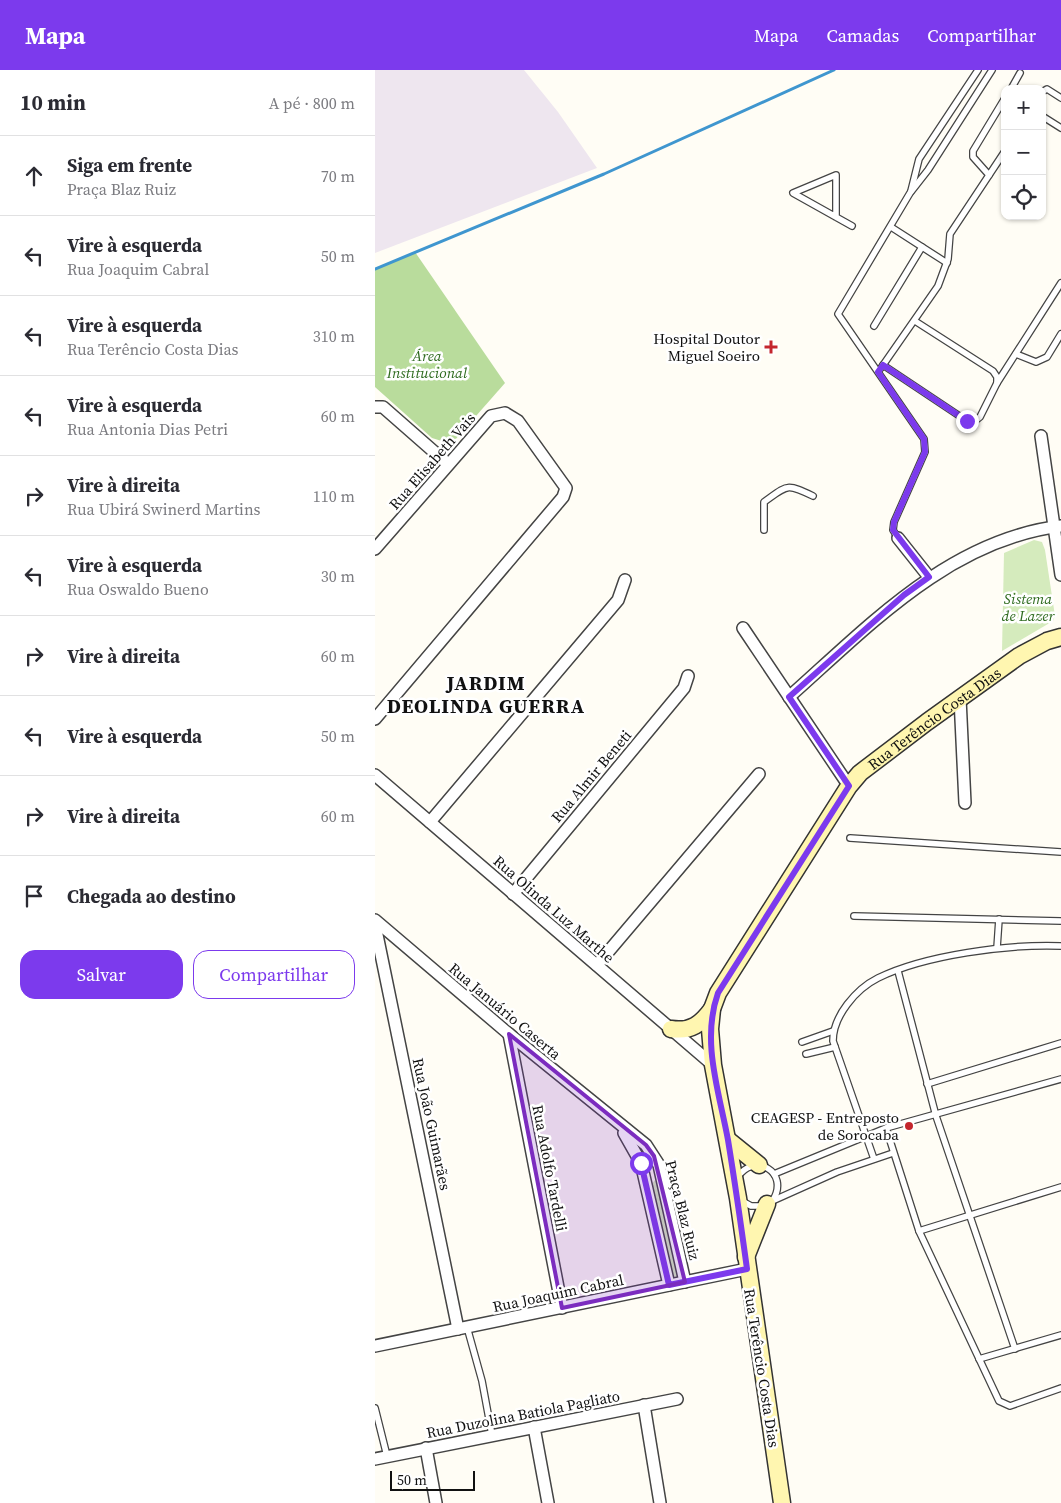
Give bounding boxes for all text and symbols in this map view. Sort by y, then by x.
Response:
text: Mapa [25,19,86,52]
text: Mapa [754,23,798,48]
text: Camadas [826,23,899,48]
text: Compartilhar [927,23,1036,48]
map controls [1001,85,1046,220]
button: + [1001,85,1046,130]
text: 10 min [20,88,86,117]
text: A pé · 800 m [269,92,355,114]
button: − [1001,130,1046,175]
text: Siga em frente [67,152,192,178]
icon: ahead [20,162,48,190]
text: 70 m [321,165,355,187]
button: locate [1001,175,1046,220]
text: Praça Blaz Ruiz [67,178,176,200]
text: Vire à esquerda [67,232,202,258]
icon: left [20,242,48,270]
text: 50 m [321,245,355,267]
text: Rua Joaquim Cabral [67,258,209,280]
text: Vire à esquerda [67,312,202,338]
icon: left [20,322,48,350]
text: 310 m [313,325,355,347]
place label: Hospital Doutor Miguel Soeiro [653,328,761,366]
text: Rua Terêncio Costa Dias [67,338,239,360]
marker: Hospital Doutor Miguel Soeiro [764,340,778,354]
park label: Área Institucional [386,345,468,383]
text: Vire à esquerda [67,392,202,418]
icon: left [20,402,48,430]
text: 60 m [321,405,355,427]
street label: Rua Elisabeth Vais [384,408,480,514]
route end [956,410,979,433]
text: Rua Antonia Dias Petri [67,418,228,440]
text: Vire à direita [67,472,180,498]
icon: right [20,482,48,510]
text: 110 m [313,485,355,507]
text: Rua Ubirá Swinerd Martins [67,498,261,520]
text: Vire à esquerda [67,552,202,578]
icon: left [20,562,48,590]
text: 30 m [321,565,355,587]
text: Rua Oswaldo Bueno [67,578,209,600]
park label: Sistema de Lazer [1002,588,1055,626]
icon: right [20,642,48,670]
text: Vire à direita [67,643,180,669]
text: 60 m [321,645,355,667]
street label: Rua Terêncio Costa Dias [863,662,1005,774]
district label: JARDIM DEOLINDA GUERRA [387,669,585,720]
icon: left [20,722,48,750]
text: Vire à esquerda [67,723,202,749]
text: 50 m [321,725,355,747]
street label: Rua Almir Beneti [546,725,636,827]
icon: right [20,802,48,830]
text: Vire à direita [67,803,180,829]
text: 60 m [321,805,355,827]
street label: Rua Olinda Luz Marthe [489,850,619,968]
icon: arrive [20,882,48,910]
text: Chegada ao destino [67,883,236,909]
button: Salvar [20,950,183,999]
button: Compartilhar [193,950,355,999]
street label: Rua Januário Caserta [444,958,566,1064]
street label: Rua João Guimarães [408,1056,456,1192]
street label: Rua Adolfo Tardelli [527,1103,573,1233]
place label: CEAGESP - Entreposto de Sorocaba [751,1107,899,1145]
marker: CEAGESP - Entreposto de Sorocaba [903,1120,915,1132]
route start [630,1152,653,1175]
street label: Praça Blaz Ruiz [660,1158,706,1262]
street label: Rua Joaquim Cabral [491,1269,626,1317]
street label: Rua Terêncio Costa Dias [739,1287,785,1449]
street label: Rua Duzolina Batiola Pagliato [425,1385,621,1443]
scale bar [390,1468,475,1491]
text: 50 m [397,1470,427,1490]

